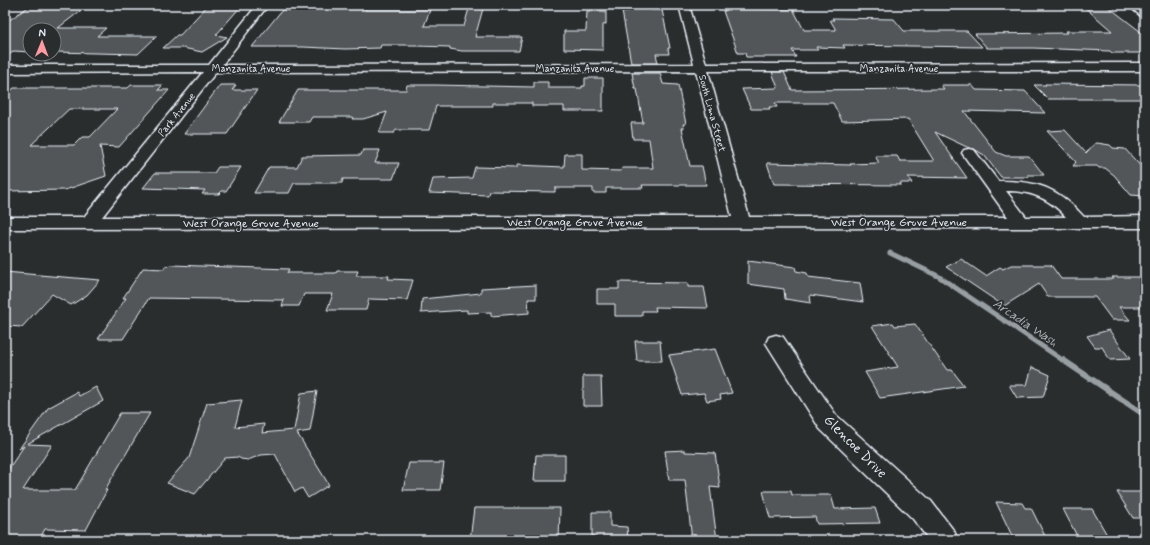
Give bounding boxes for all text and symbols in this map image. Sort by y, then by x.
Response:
north arrow [22,22,62,62]
text: N [38,26,46,40]
street label: Manzanita Avenue [212,63,291,76]
street label: Manzanita Avenue [536,63,615,76]
street label: Manzanita Avenue [860,63,939,76]
street label: South Lima Street [695,73,728,154]
street label: Park Avenue [156,90,199,140]
street label: West Orange Grove Avenue [507,215,643,231]
street label: West Orange Grove Avenue [831,215,967,231]
street label: West Orange Grove Avenue [183,216,319,232]
water label: Arcadia Wash [989,295,1061,351]
street label: Glencoe Drive [820,411,891,482]

